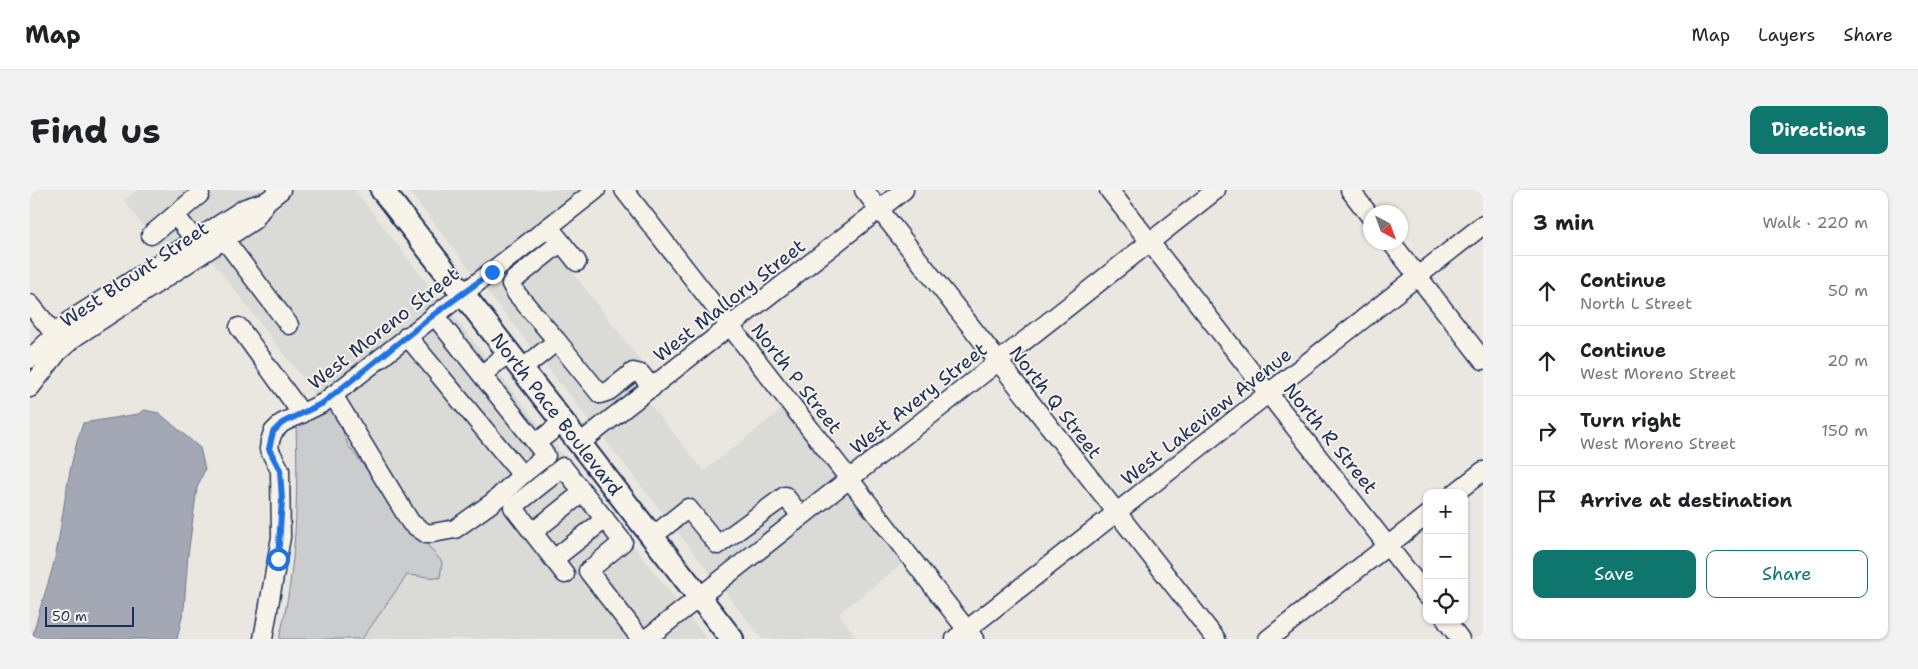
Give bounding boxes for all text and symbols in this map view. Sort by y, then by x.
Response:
text: Map [25,19,81,51]
text: Map [1692,23,1730,47]
text: Layers [1758,23,1815,47]
text: Share [1843,23,1893,47]
button: Directions [1750,106,1888,154]
text: Find us [30,107,161,154]
north arrow [1363,205,1408,250]
text: 3 min [1533,209,1594,237]
text: Walk · 220 m [1762,212,1868,233]
street label: West Blount Street [55,216,213,333]
street label: West Mallory Street [648,233,810,367]
route end [481,261,504,284]
street label: West Moreno Street [303,262,464,395]
text: Continue [1580,268,1666,293]
icon: ahead [1533,277,1561,305]
text: 50 m [1828,280,1868,301]
text: North L Street [1580,293,1692,314]
street label: North P Street [746,318,848,439]
street label: North Pace Boulevard [485,328,628,501]
street label: West Avery Street [845,337,992,460]
text: Continue [1580,338,1666,363]
street label: North Q Street [1004,341,1107,464]
street label: West Lakeview Avenue [1116,342,1297,491]
icon: ahead [1533,347,1561,375]
text: 20 m [1827,350,1868,371]
text: West Moreno Street [1580,363,1736,384]
street label: North R Street [1278,378,1383,499]
text: Turn right [1580,408,1681,433]
icon: right [1533,417,1561,445]
text: 150 m [1821,420,1868,441]
text: West Moreno Street [1580,433,1736,454]
icon: arrive [1533,487,1561,515]
text: Arrive at destination [1580,488,1792,513]
map controls [1423,489,1468,624]
button: + [1423,489,1468,534]
button: − [1423,534,1468,579]
route start [267,548,290,571]
button: Save [1533,550,1696,598]
button: Share [1706,550,1868,598]
button: locate [1423,579,1468,624]
scale bar [45,604,134,627]
text: 50 m [52,607,87,625]

